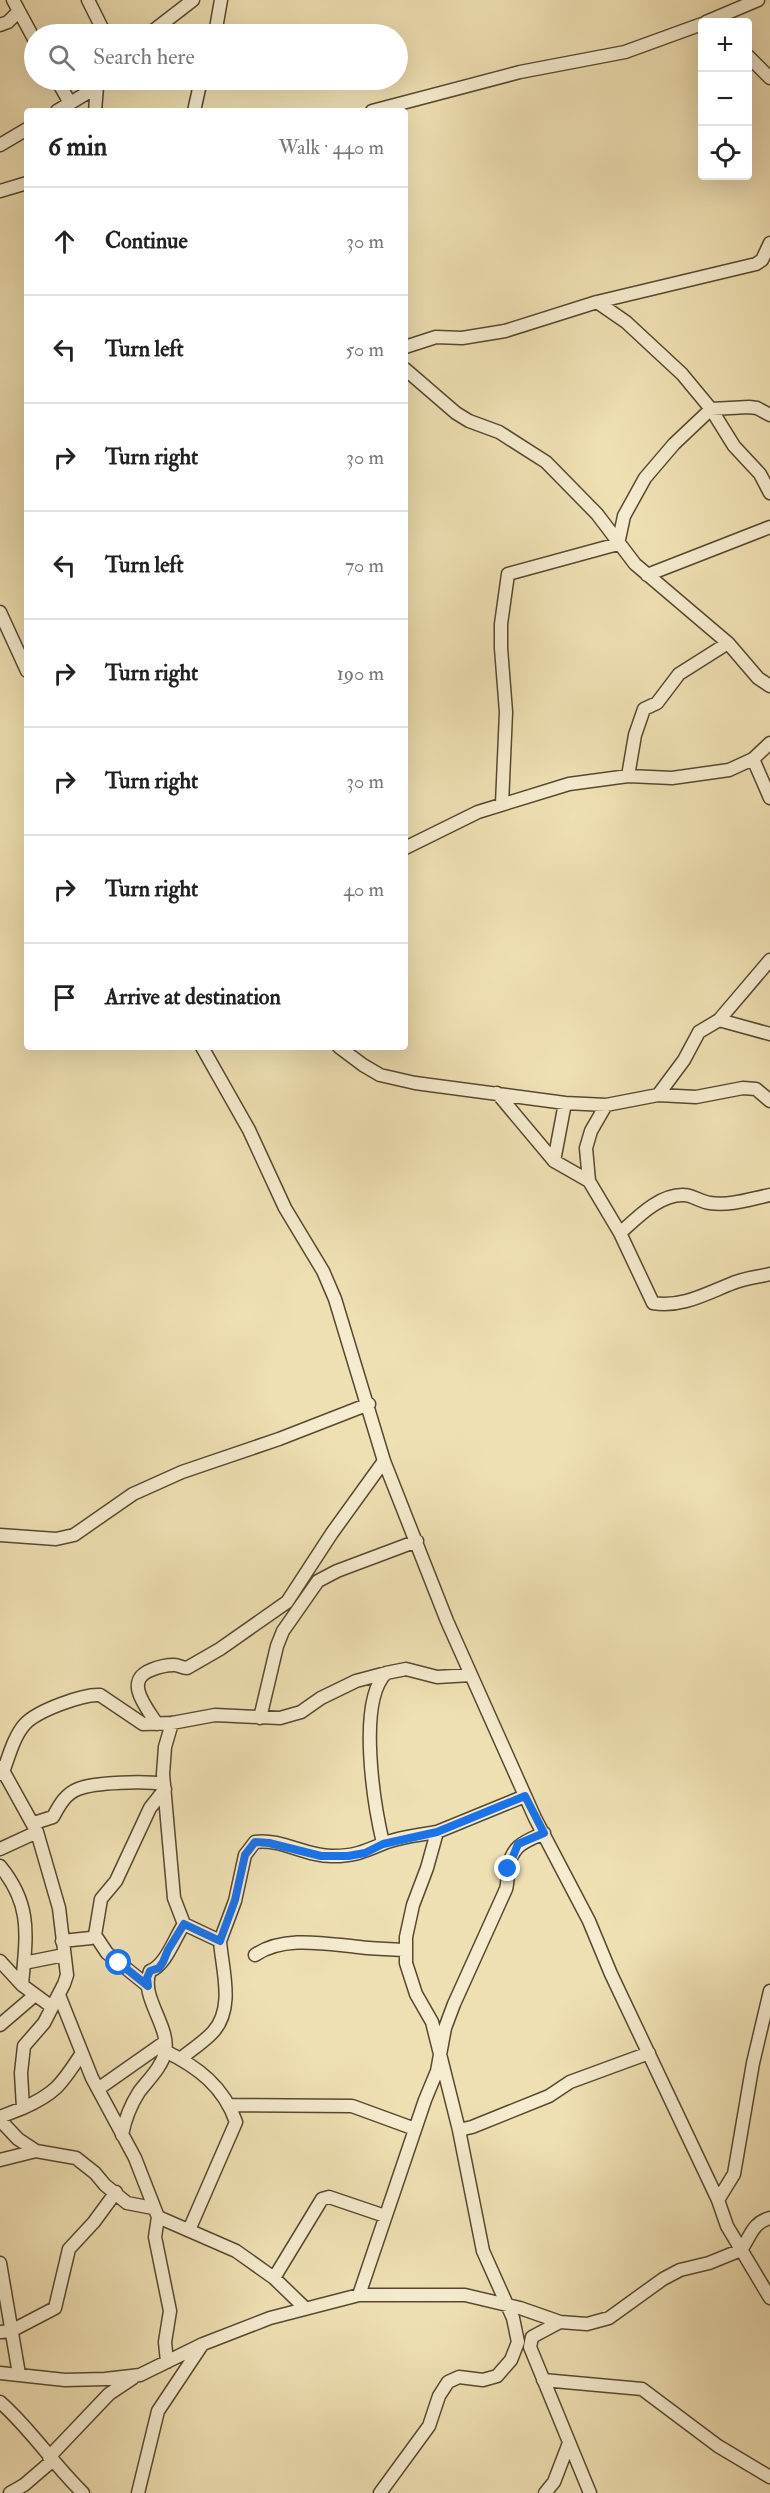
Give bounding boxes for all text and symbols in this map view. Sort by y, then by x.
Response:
map controls [698,18,752,180]
button: + [698,18,752,72]
search box [24,24,408,90]
icon: search [45,41,78,74]
text: Search here [93,43,195,71]
button: − [698,72,752,126]
button: locate [698,126,752,180]
text: 6 min [48,131,107,163]
text: Walk · 440 m [279,135,384,160]
icon: ahead [48,225,81,258]
text: Continue [105,227,188,255]
text: 30 m [346,229,384,254]
icon: left [48,333,81,366]
text: Turn left [105,335,184,363]
text: 50 m [345,337,384,362]
icon: right [48,441,81,474]
text: Turn right [105,443,198,471]
text: 30 m [346,445,384,470]
icon: left [48,549,81,582]
text: Turn left [105,551,184,579]
text: 70 m [345,553,384,578]
icon: right [48,657,81,690]
text: Turn right [105,659,198,687]
text: 190 m [337,661,384,686]
icon: right [48,765,81,798]
text: Turn right [105,767,198,795]
text: 30 m [346,769,384,794]
icon: right [48,873,81,906]
text: Turn right [105,875,198,903]
text: 40 m [343,877,384,902]
icon: arrive [48,981,81,1014]
text: Arrive at destination [105,983,281,1011]
route end [494,1855,520,1881]
route start [105,1949,131,1975]

